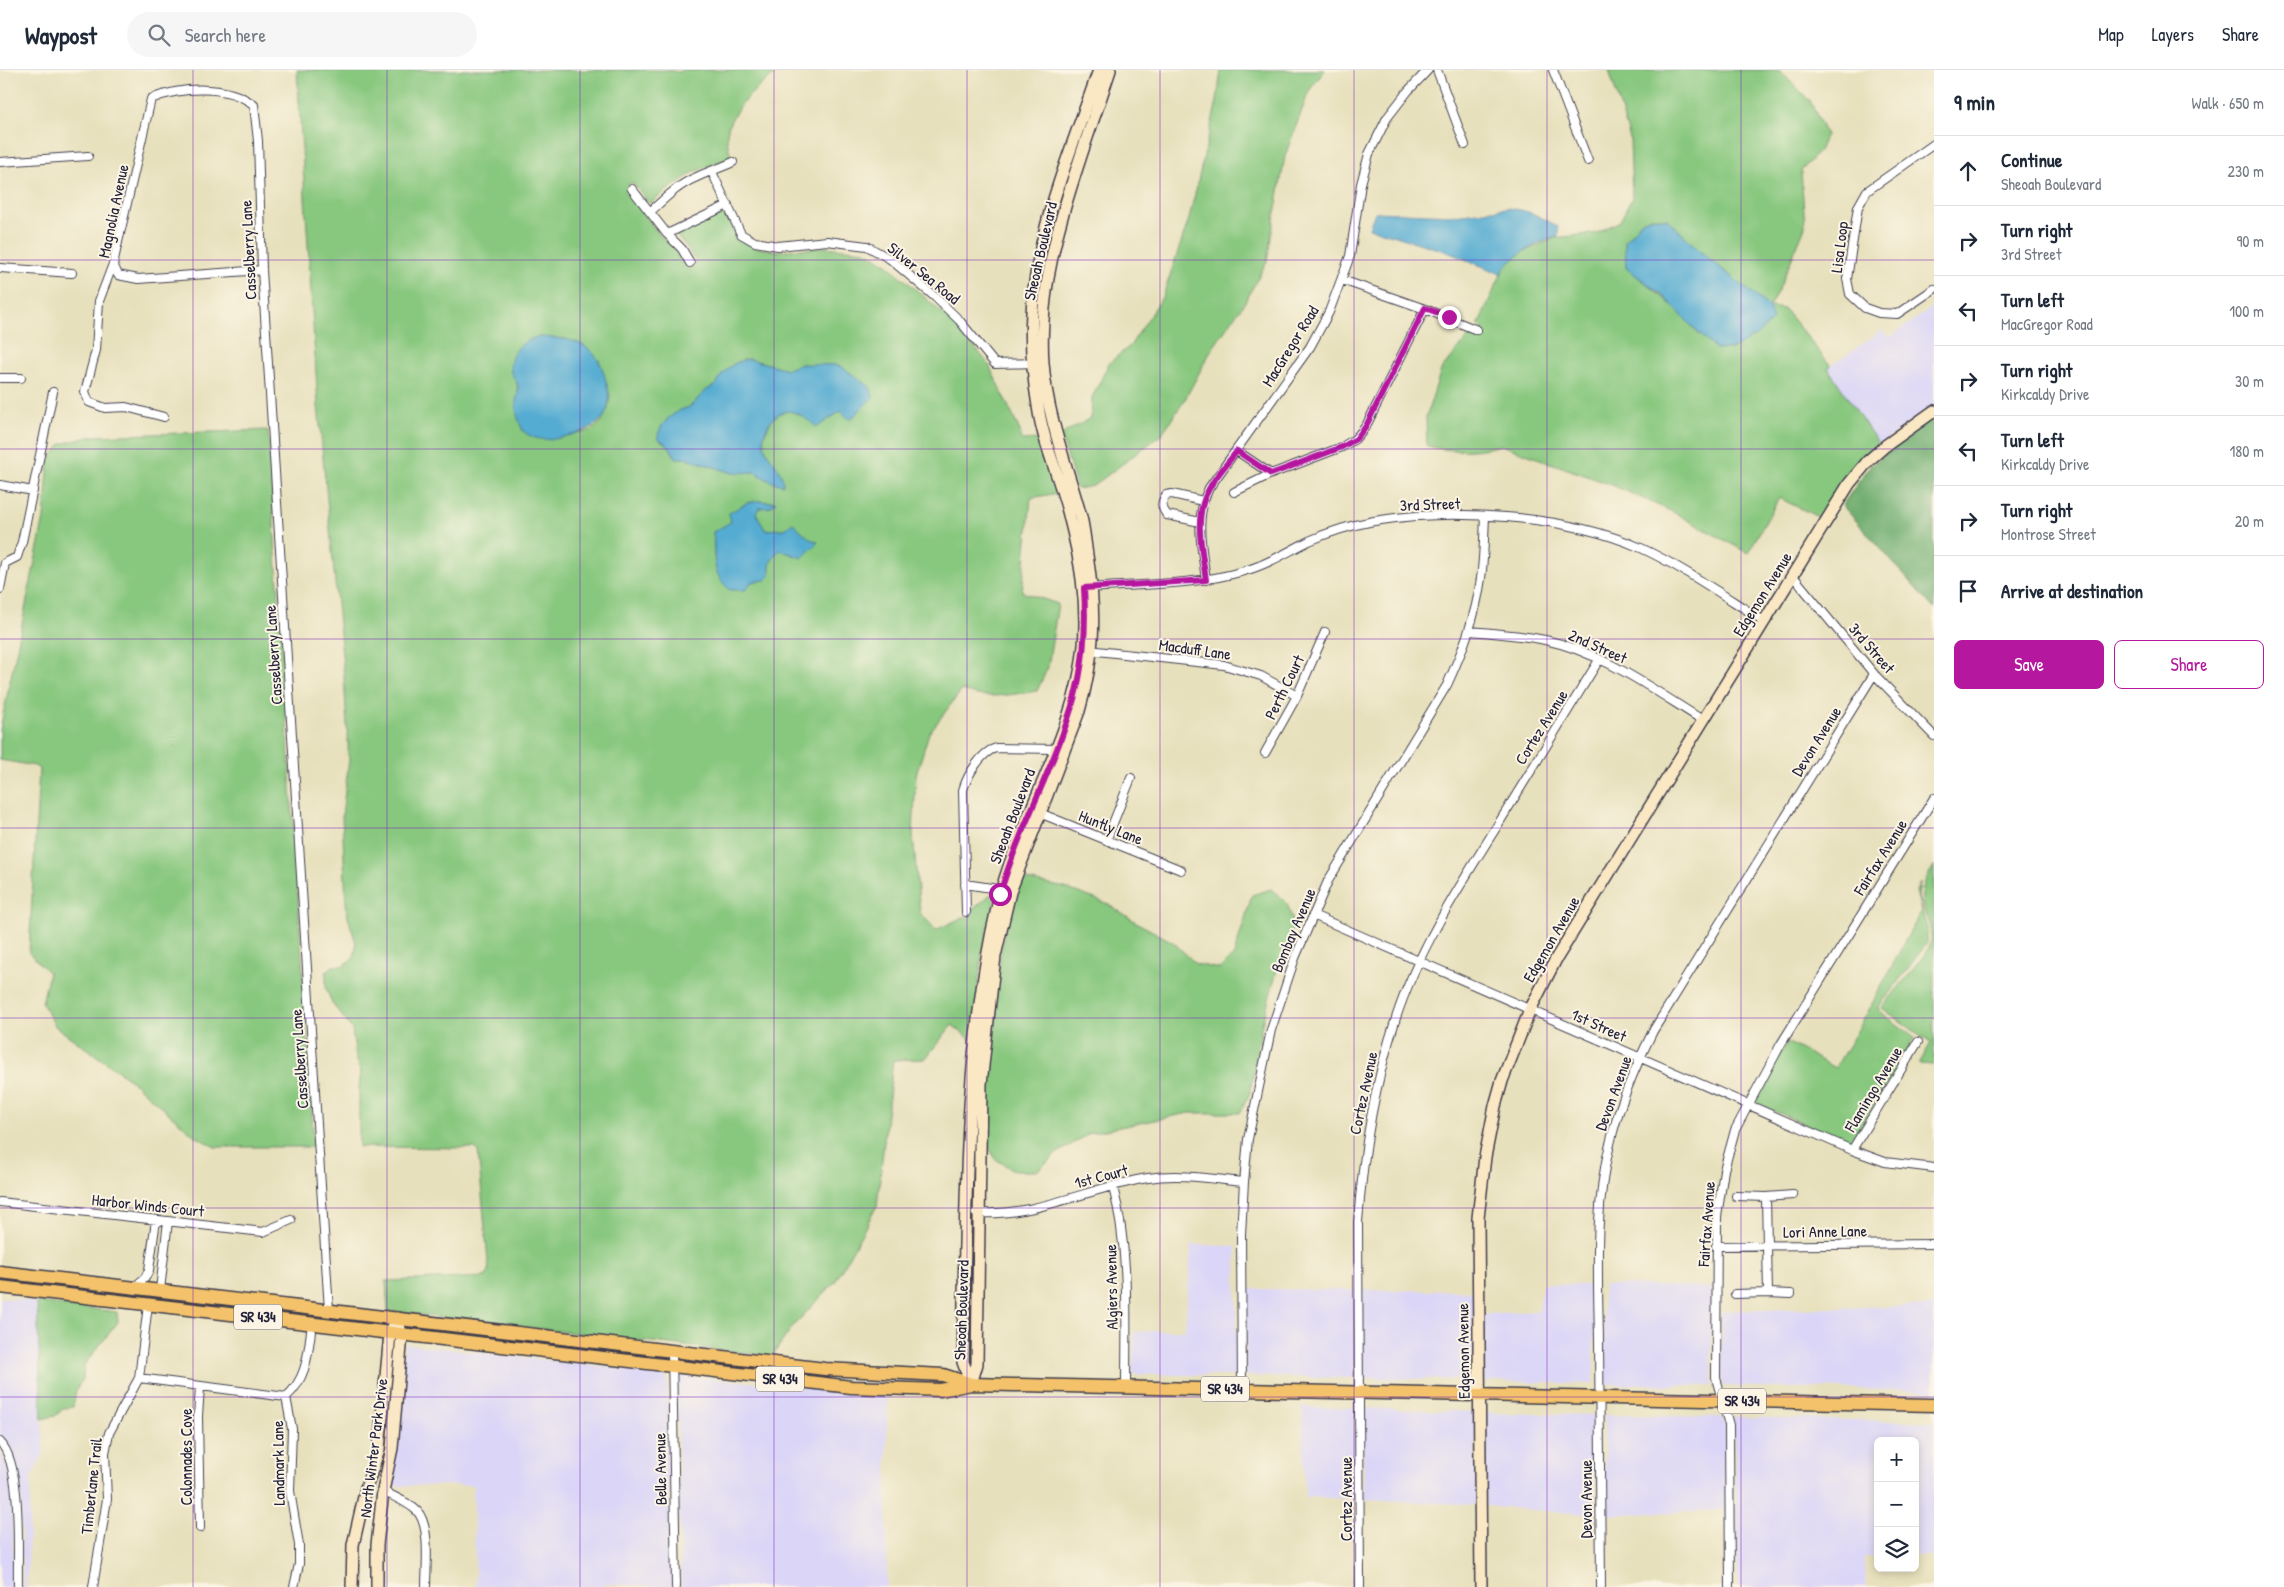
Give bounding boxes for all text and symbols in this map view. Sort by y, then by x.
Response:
search box [127,12,477,57]
text: Waypost [25,19,97,51]
icon: search [145,21,173,49]
text: Search here [185,22,266,48]
text: Map [2098,22,2124,47]
text: Layers [2152,22,2194,47]
text: Share [2222,22,2259,47]
text: 9 min [1954,88,1995,117]
text: Walk · 650 m [2192,92,2264,114]
text: Continue [2001,147,2062,173]
icon: ahead [1954,157,1982,185]
text: 230 m [2228,160,2264,182]
street label: Magnolia Avenue [92,162,134,260]
text: Sheoah Boulevard [2001,173,2101,195]
street label: Casselberry Lane [234,199,262,300]
street label: Sheoah Boulevard [1018,200,1062,302]
text: Turn right [2001,217,2072,243]
street label: Lisa Loop [1825,220,1853,274]
icon: right [1954,227,1982,255]
text: 90 m [2236,230,2264,252]
street label: Silver Sea Road [883,237,965,309]
text: 3rd Street [2001,243,2062,265]
text: Turn left [2001,287,2064,313]
icon: left [1954,297,1982,325]
text: 100 m [2229,300,2264,322]
street label: MacGregor Road [1256,301,1324,391]
route end [1438,306,1461,329]
text: MacGregor Road [2001,313,2093,335]
text: Turn right [2001,357,2072,383]
icon: right [1954,367,1982,395]
text: 30 m [2235,370,2264,392]
text: Kirkcaldy Drive [2001,383,2089,405]
text: Turn left [2001,427,2064,453]
icon: left [1954,437,1982,465]
text: 180 m [2230,440,2264,462]
text: Kirkcaldy Drive [2001,453,2089,475]
street label: 3rd Street [1399,492,1461,516]
text: Turn right [2001,497,2072,523]
icon: right [1954,507,1982,535]
text: 20 m [2235,510,2264,532]
text: Montrose Street [2001,523,2096,545]
street label: Edgemon Avenue [1727,547,1797,640]
icon: arrive [1954,577,1982,605]
text: Arrive at destination [2001,578,2143,604]
street label: Casselberry Lane [259,604,287,705]
street label: 3rd Street [1844,618,1900,678]
street label: 2nd Street [1565,623,1631,669]
street label: Macduff Lane [1158,633,1233,665]
button: Save [1954,640,2104,689]
button: Share [2114,640,2264,689]
street label: Perth Court [1259,651,1309,723]
street label: Cortez Avenue [1509,685,1573,769]
street label: Devon Avenue [1786,701,1846,780]
street label: Sheoah Boulevard [984,765,1040,867]
street label: Huntly Lane [1076,804,1147,850]
street label: Fairfax Avenue [1847,814,1912,900]
route start [989,883,1012,906]
street label: Bombay Avenue [1265,884,1321,975]
street label: Edgemon Avenue [1518,892,1585,986]
street label: 1st Street [1568,1003,1631,1047]
street label: Casselberry Lane [285,1008,313,1109]
street label: Flamingo Avenue [1838,1042,1907,1137]
street label: Cortez Avenue [1343,1049,1383,1137]
street label: Devon Avenue [1589,1052,1637,1134]
street label: 1st Court [1072,1158,1131,1194]
street label: Fairfax Avenue [1692,1180,1720,1268]
street label: Harbor Winds Court [91,1188,206,1222]
street label: Lori Anne Lane [1783,1219,1868,1243]
street label: Algiers Avenue [1099,1243,1123,1330]
street label: Sheoah Boulevard [948,1260,974,1360]
street label: Edgemon Avenue [1451,1302,1475,1399]
road number: SR 434 [234,1304,282,1330]
road number: SR 434 [756,1366,804,1392]
road number: SR 434 [1201,1376,1249,1402]
street label: North Winter Park Drive [354,1377,393,1519]
road number: SR 434 [1718,1388,1766,1414]
street label: Colonnades Cove [175,1408,197,1506]
street label: Landmark Lane [266,1420,290,1506]
street label: Belle Avenue [648,1432,672,1505]
street label: Timberlane Trail [75,1436,107,1535]
map controls [1874,1437,1919,1572]
button: + [1874,1437,1919,1482]
street label: Cortez Avenue [1335,1456,1357,1541]
street label: Devon Avenue [1575,1459,1597,1538]
button: − [1874,1482,1919,1527]
button: layers [1874,1527,1919,1572]

